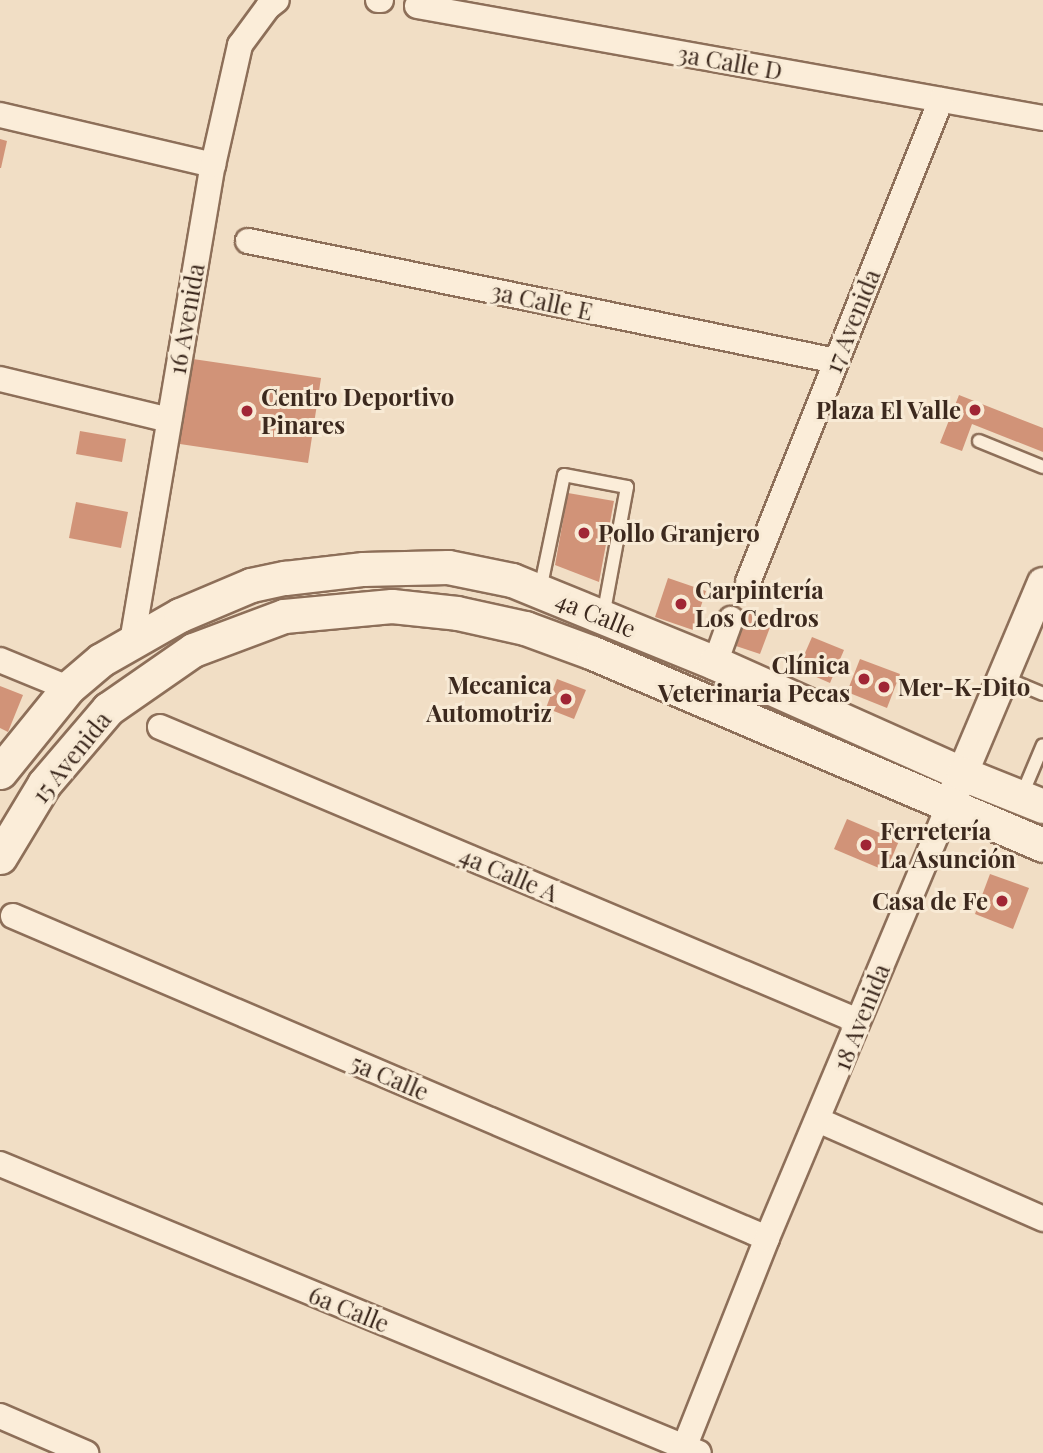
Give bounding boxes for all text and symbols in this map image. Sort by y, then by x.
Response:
street label: 3a Calle D [675,39,785,85]
street label: 16 Avenida [162,261,210,377]
street label: 17 Avenida [818,264,886,378]
street label: 3a Calle E [488,276,596,326]
place label: Centro Deportivo Pinares [261,383,454,439]
place label: Plaza El Valle [815,396,961,424]
marker: Plaza El Valle [967,402,983,418]
marker: Centro Deportivo Pinares [239,403,255,419]
place label: Pollo Granjero [598,519,760,547]
marker: Pollo Granjero [576,525,592,541]
place label: Carpintería Los Cedros [695,576,824,632]
street label: 4a Calle [552,585,640,643]
marker: Carpintería Los Cedros [673,596,689,612]
place label: Clínica Veterinaria Pecas [658,651,850,707]
place label: Mecanica Automotriz [426,671,552,727]
marker: Clínica Veterinaria Pecas [856,671,872,687]
place label: Mer-K-Dito [898,673,1030,701]
marker: Mer-K-Dito [876,679,892,695]
marker: Mecanica Automotriz [558,691,574,707]
street label: 15 Avenida [25,705,117,809]
place label: Ferretería La Asunción [880,817,1017,873]
marker: Ferretería La Asunción [858,837,874,853]
street label: 4a Calle A [455,840,563,908]
place label: Casa de Fe [872,887,988,915]
marker: Casa de Fe [994,893,1010,909]
street label: 18 Avenida [826,959,896,1075]
street label: 5a Calle [347,1048,433,1106]
street label: 6a Calle [304,1280,394,1338]

